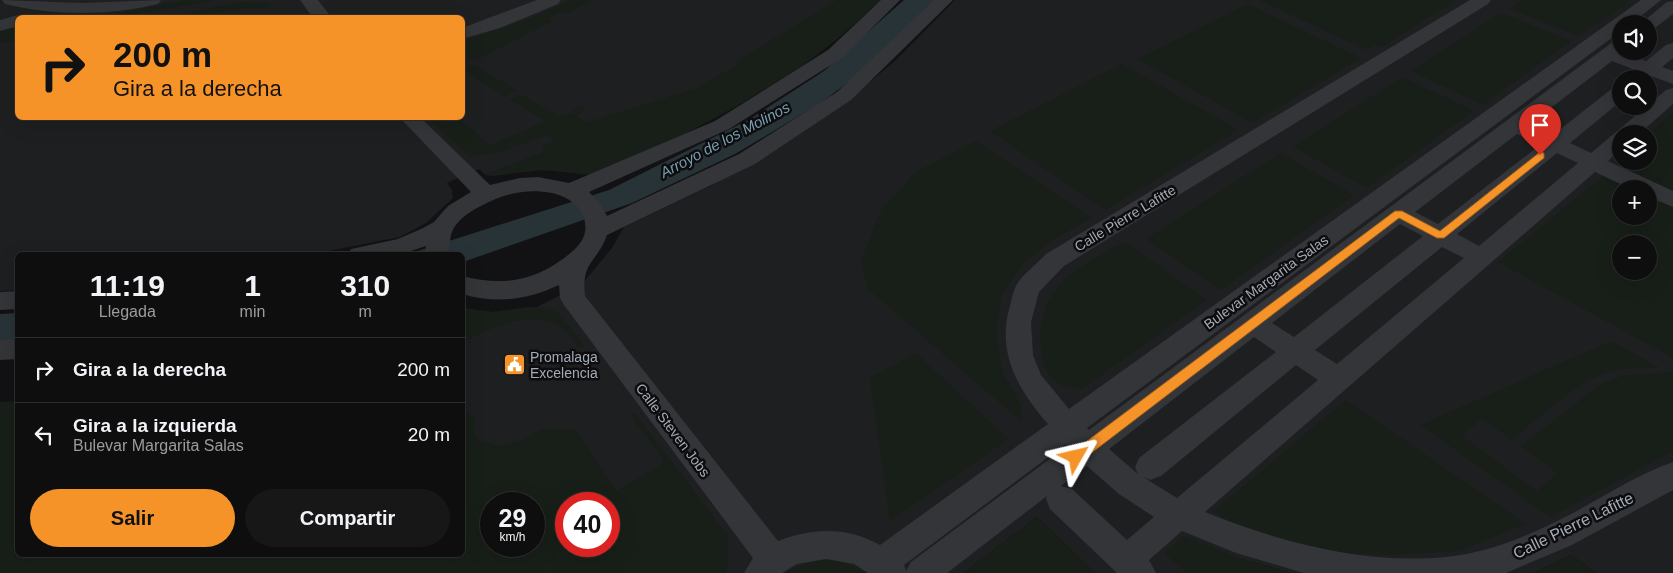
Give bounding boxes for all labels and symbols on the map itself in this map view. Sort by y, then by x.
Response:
water label: Arroyo de los Molinos [656,98,793,181]
pin [1519,104,1561,155]
street label: Calle Pierre Lafitte [1072,181,1179,255]
street label: Bulevar Margarita Salas [1201,232,1331,332]
place label: Promalaga Excelencia [530,349,598,381]
public building icon: Promalaga Excelencia [502,353,526,377]
street label: Calle Steven Jobs [633,380,713,480]
position arrow [1049,430,1101,482]
street label: Calle Pierre Lafitte [1510,489,1636,562]
speed limit sign: 40 [555,492,620,557]

